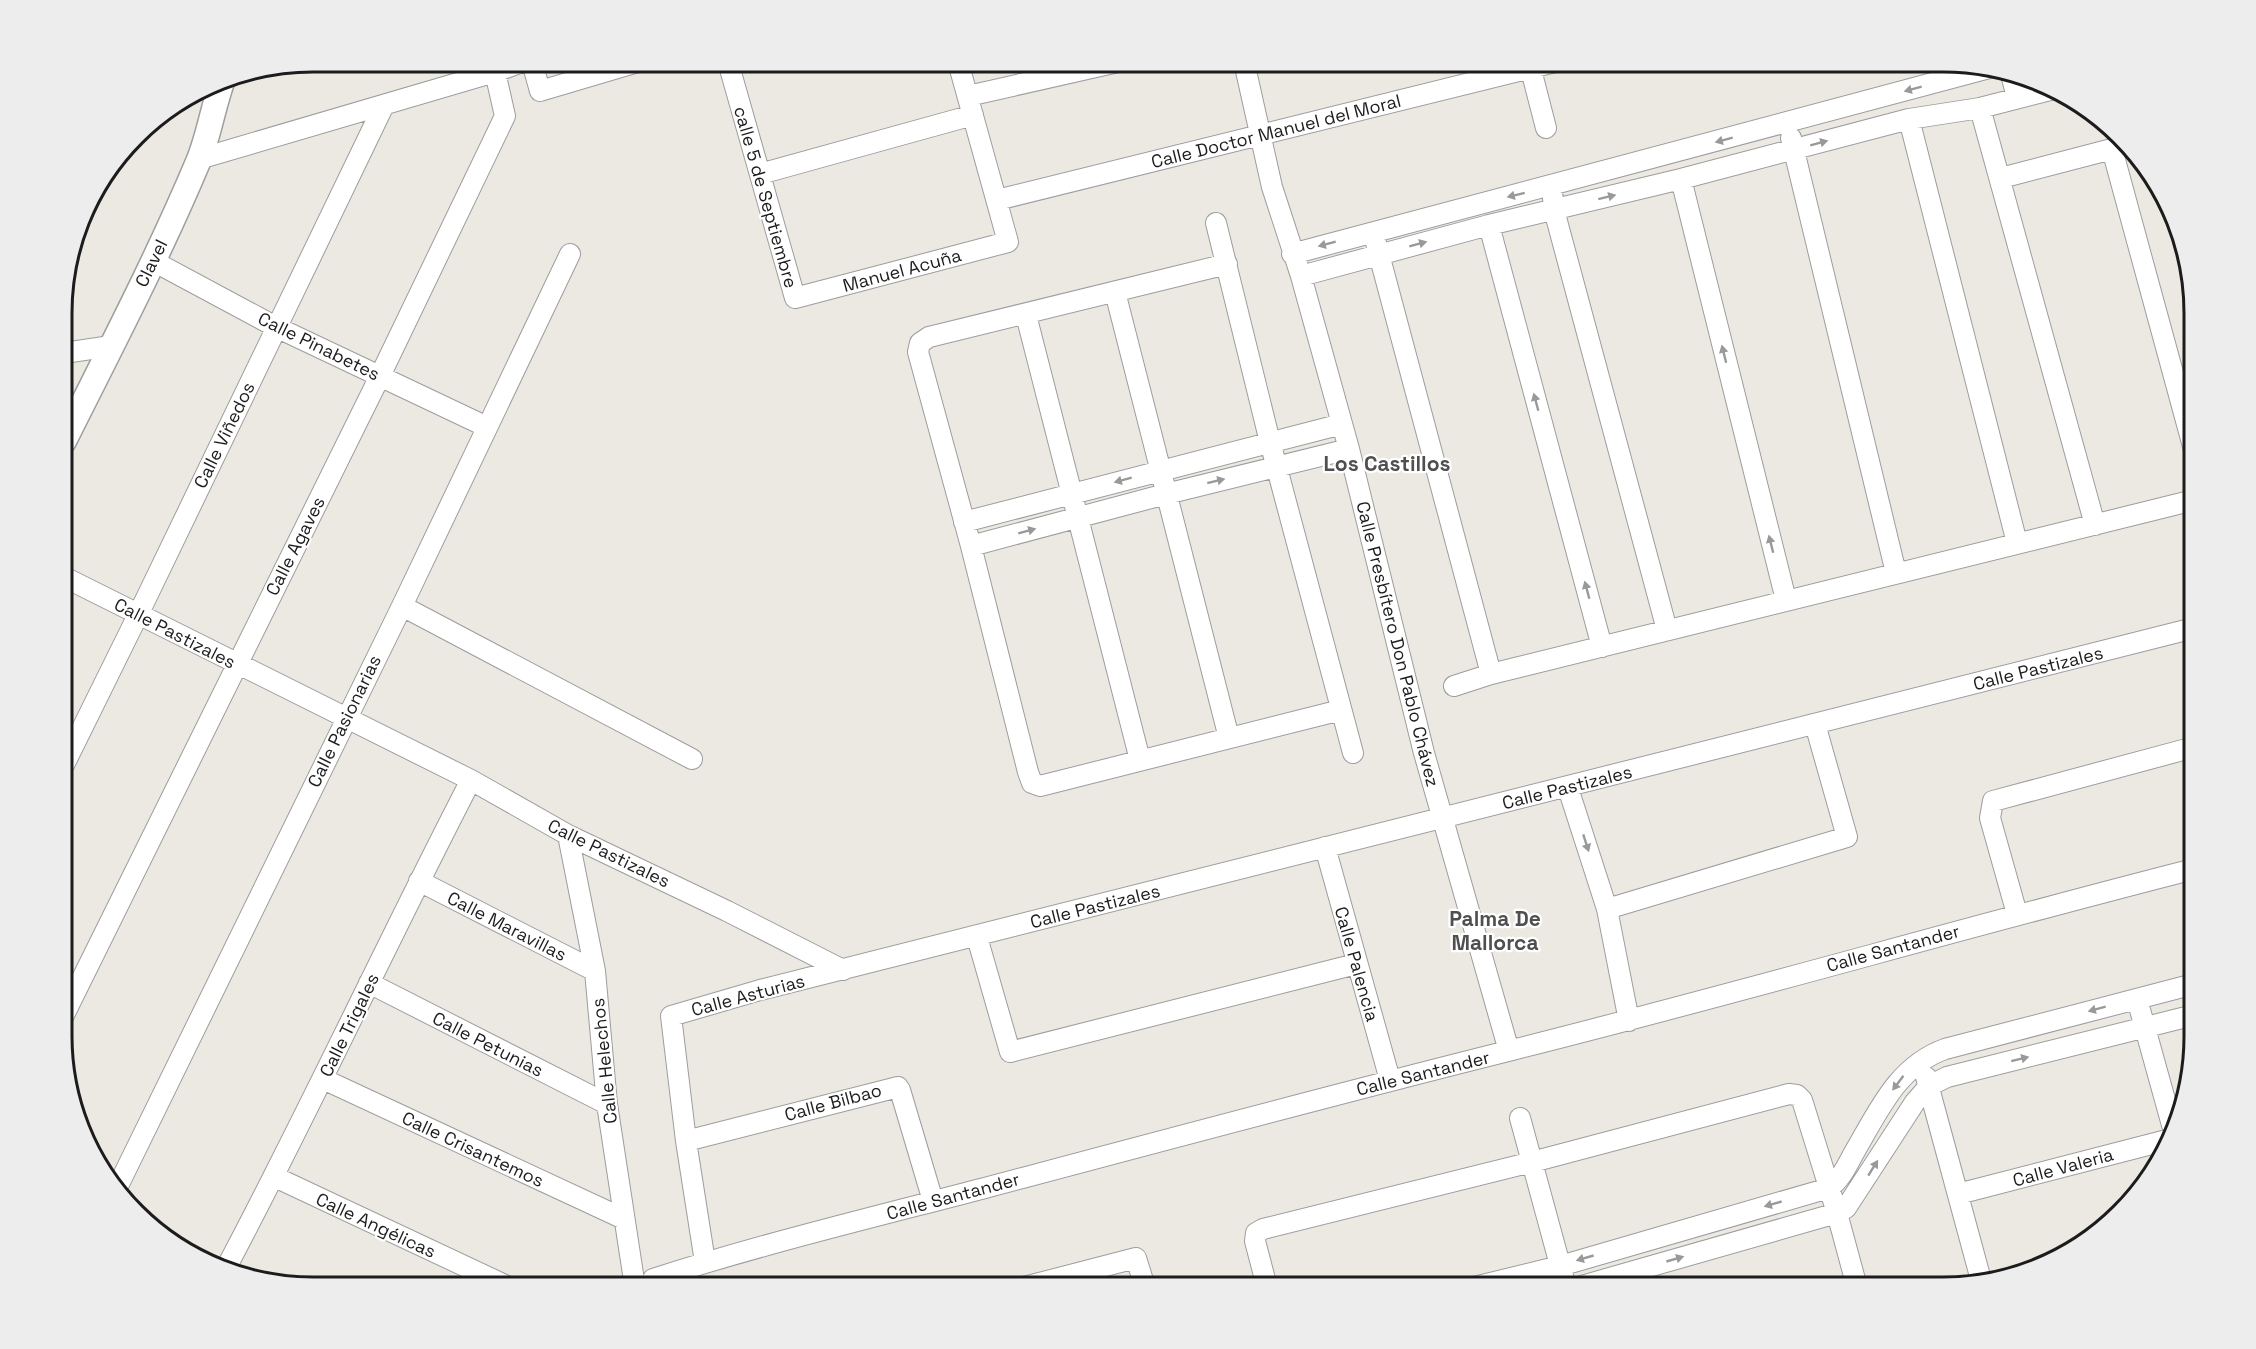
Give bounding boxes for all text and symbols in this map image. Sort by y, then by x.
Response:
one-way arrow [1904,84,1922,94]
street label: Calle Doctor Manuel del Moral [1149,89,1403,173]
street label: calle 5 de Septiembre [729,103,803,291]
one-way arrow [1715,135,1734,145]
one-way arrow [1810,138,1828,147]
one-way arrow [1507,191,1525,200]
one-way arrow [1598,192,1617,202]
street label: Clavel [130,235,172,291]
one-way arrow [1409,239,1427,248]
one-way arrow [1318,240,1336,249]
street label: Manuel Acuña [840,243,964,297]
street label: Calle Pinabetes [254,307,384,385]
one-way arrow [1719,345,1729,364]
street label: Calle Viñedos [188,378,260,492]
one-way arrow [1531,393,1540,411]
district label: Los Castillos [1323,450,1451,477]
one-way arrow [1113,475,1132,485]
one-way arrow [1207,476,1225,486]
street label: Calle Agaves [260,493,330,599]
street label: Calle Presbítero Don Pablo Chávez [1351,499,1445,789]
one-way arrow [1018,526,1036,535]
one-way arrow [1766,534,1776,553]
one-way arrow [1581,581,1591,599]
street label: Calle Pastizales [110,593,240,673]
street label: Calle Pastizales [1971,641,2105,695]
street label: Calle Pasionarias [302,651,386,791]
street label: Calle Pastizales [1500,760,1634,814]
street label: Calle Pastizales [544,813,674,893]
one-way arrow [1582,834,1591,852]
street label: Calle Pastizales [1028,879,1162,933]
street label: Calle Maravillas [443,886,571,966]
street label: Calle Palencia [1330,904,1384,1024]
district label: Palma De Mallorca [1449,905,1541,956]
street label: Calle Santander [1824,919,1962,977]
street label: Calle Trigales [314,969,384,1081]
street label: Calle Asturias [689,969,807,1021]
street label: Calle Helechos [586,997,622,1125]
one-way arrow [2087,1005,2105,1014]
street label: Calle Petunias [429,1006,547,1082]
street label: Calle Santander [1354,1045,1492,1101]
one-way arrow [2011,1053,2029,1063]
one-way arrow [1892,1074,1904,1090]
street label: Calle Bilbao [782,1078,884,1126]
street label: Calle Crisantemos [398,1106,548,1192]
street label: Calle Valeria [2010,1143,2116,1191]
one-way arrow [1867,1160,1878,1176]
street label: Calle Santander [884,1167,1022,1225]
street label: Calle Angélicas [312,1187,440,1263]
one-way arrow [1764,1200,1782,1209]
one-way arrow [1576,1254,1595,1264]
one-way arrow [1666,1254,1684,1264]

